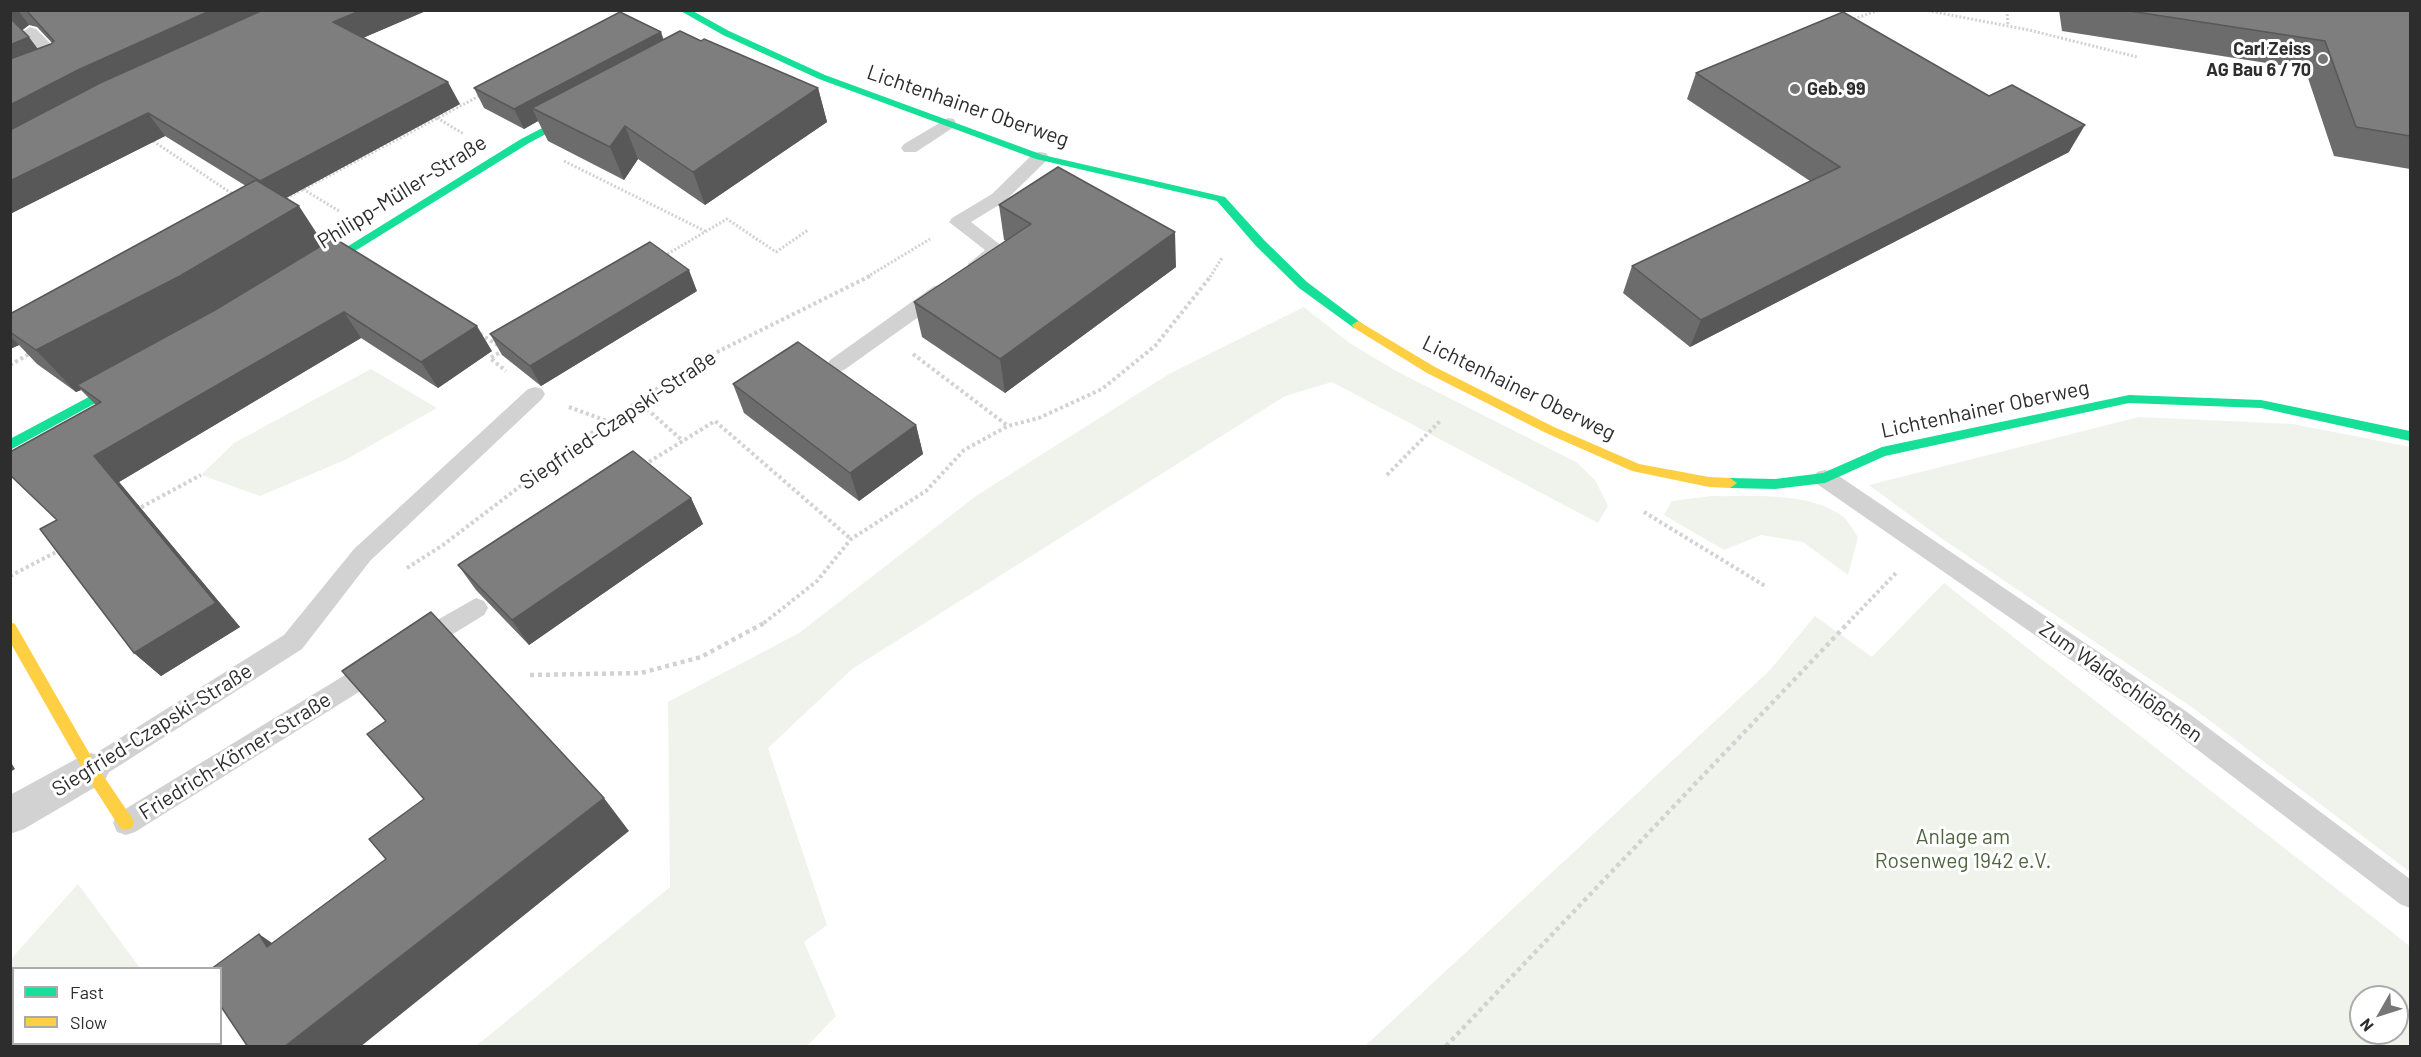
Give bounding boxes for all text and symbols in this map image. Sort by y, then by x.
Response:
place label: Carl Zeiss AG Bau 6 / 70 [2206,38,2311,80]
marker: Carl Zeiss AG Bau 6 / 70 [2316,52,2330,66]
street label: Lichtenhainer Oberweg [864,60,1072,152]
place label: Geb. 99 [1807,78,1865,100]
marker: Geb. 99 [1788,82,1802,96]
street label: Philipp-Müller-Straße [313,130,491,254]
street label: Lichtenhainer Oberweg [1418,330,1620,446]
street label: Siegfried-Czapski-Straße [515,345,721,495]
street label: Lichtenhainer Oberweg [1879,375,2091,443]
street label: Zum Waldschlößchen [2035,616,2207,748]
street label: Siegfried-Czapski-Straße [47,658,257,802]
street label: Friedrich-Körner-Straße [134,687,336,825]
park label: Anlage am Rosenweg 1942 e.V. [1875,824,2051,874]
legend [12,967,222,1045]
text: Fast [70,981,104,1003]
north arrow [2349,985,2409,1045]
text: Slow [70,1011,107,1033]
text: N [2355,1015,2377,1036]

